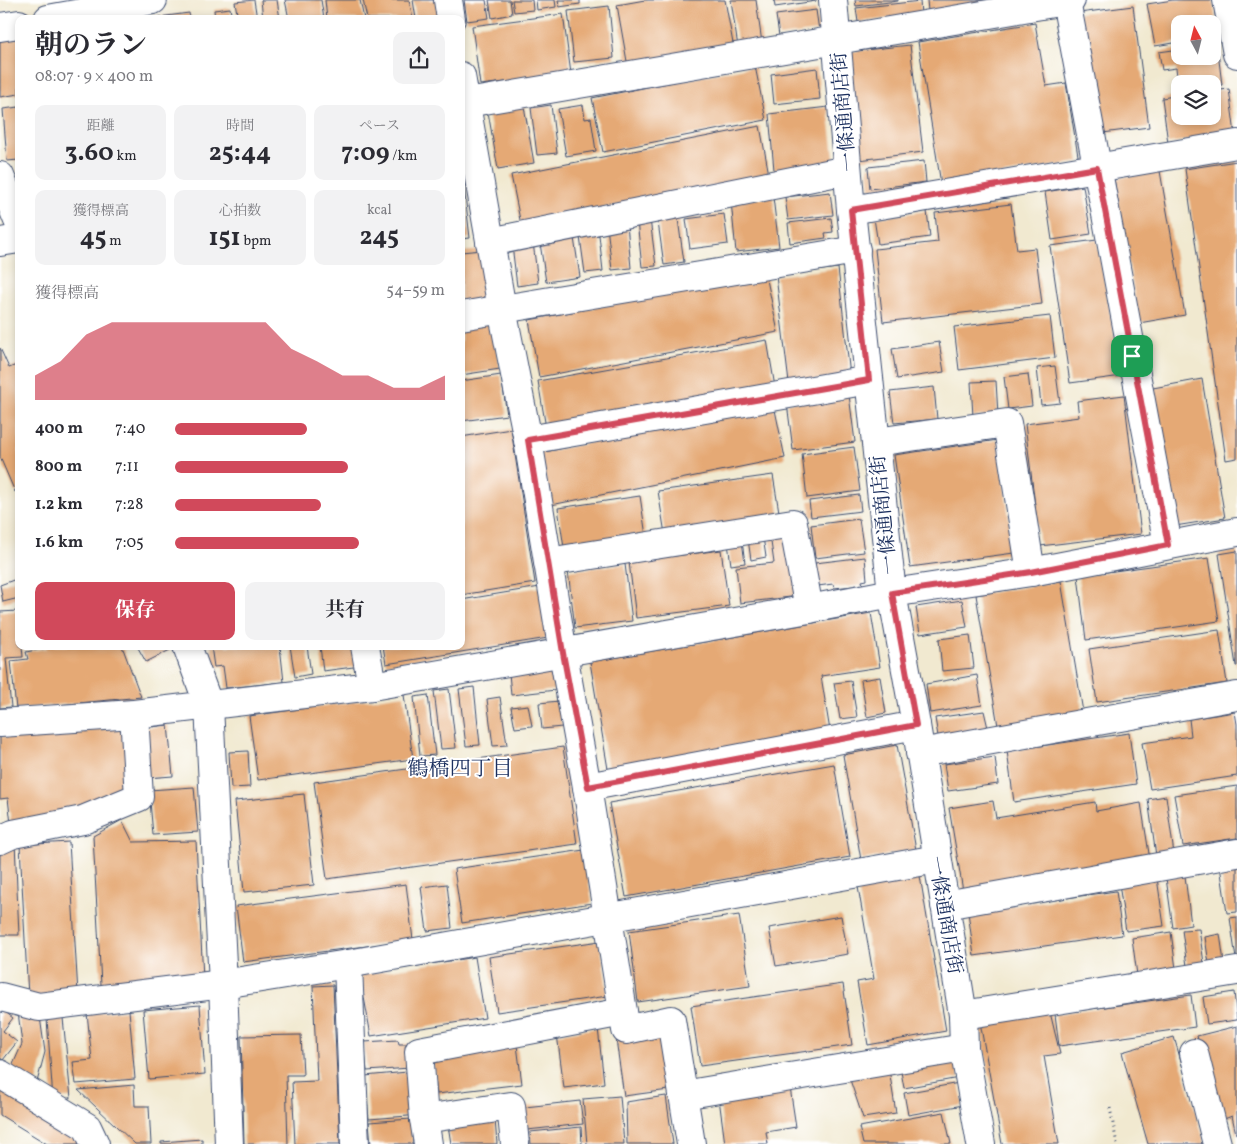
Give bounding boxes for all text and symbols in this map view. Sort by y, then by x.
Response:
north arrow [1171,15,1221,65]
map controls [1171,15,1221,125]
text: 朝のラン [35,27,147,66]
button: share [393,32,445,84]
street label: 一條通商店街 [826,51,864,173]
text: 08:07 · 9 × 400 m [35,66,153,88]
button: layers [1171,75,1221,125]
text: 距離 [87,117,115,136]
text: 時間 [226,117,254,136]
text: ペース [359,117,400,136]
text: 3.60 [65,136,114,171]
text: 25:44 [209,136,271,171]
text: 7:09 [341,136,390,171]
text: km [114,147,137,166]
text: /km [390,147,417,166]
text: kcal [367,201,392,220]
text: 獲得標高 [73,202,129,221]
text: 心拍数 [219,202,261,221]
text: 245 [360,220,399,255]
text: 45 [80,221,106,256]
text: 151 [208,221,241,256]
text: m [106,232,122,251]
text: bpm [241,232,272,251]
text: 54–59 m [386,280,445,302]
text: 獲得標高 [35,283,99,305]
pin [1111,335,1153,377]
icon: arrive [1118,342,1146,370]
text: 400 m [35,418,83,440]
text: 7:40 [115,418,145,440]
street label: 一條通商店街 [865,454,905,576]
text: 800 m [35,456,82,478]
text: 7:11 [115,456,139,478]
text: 1.2 km [35,494,83,516]
text: 7:28 [115,494,143,516]
text: 1.6 km [35,532,83,554]
text: 7:05 [115,532,144,554]
button: 保存 [35,582,235,640]
button: 共有 [245,582,445,640]
district label: 鶴橋四丁目 [408,755,513,784]
street label: 一條通商店街 [920,854,968,977]

